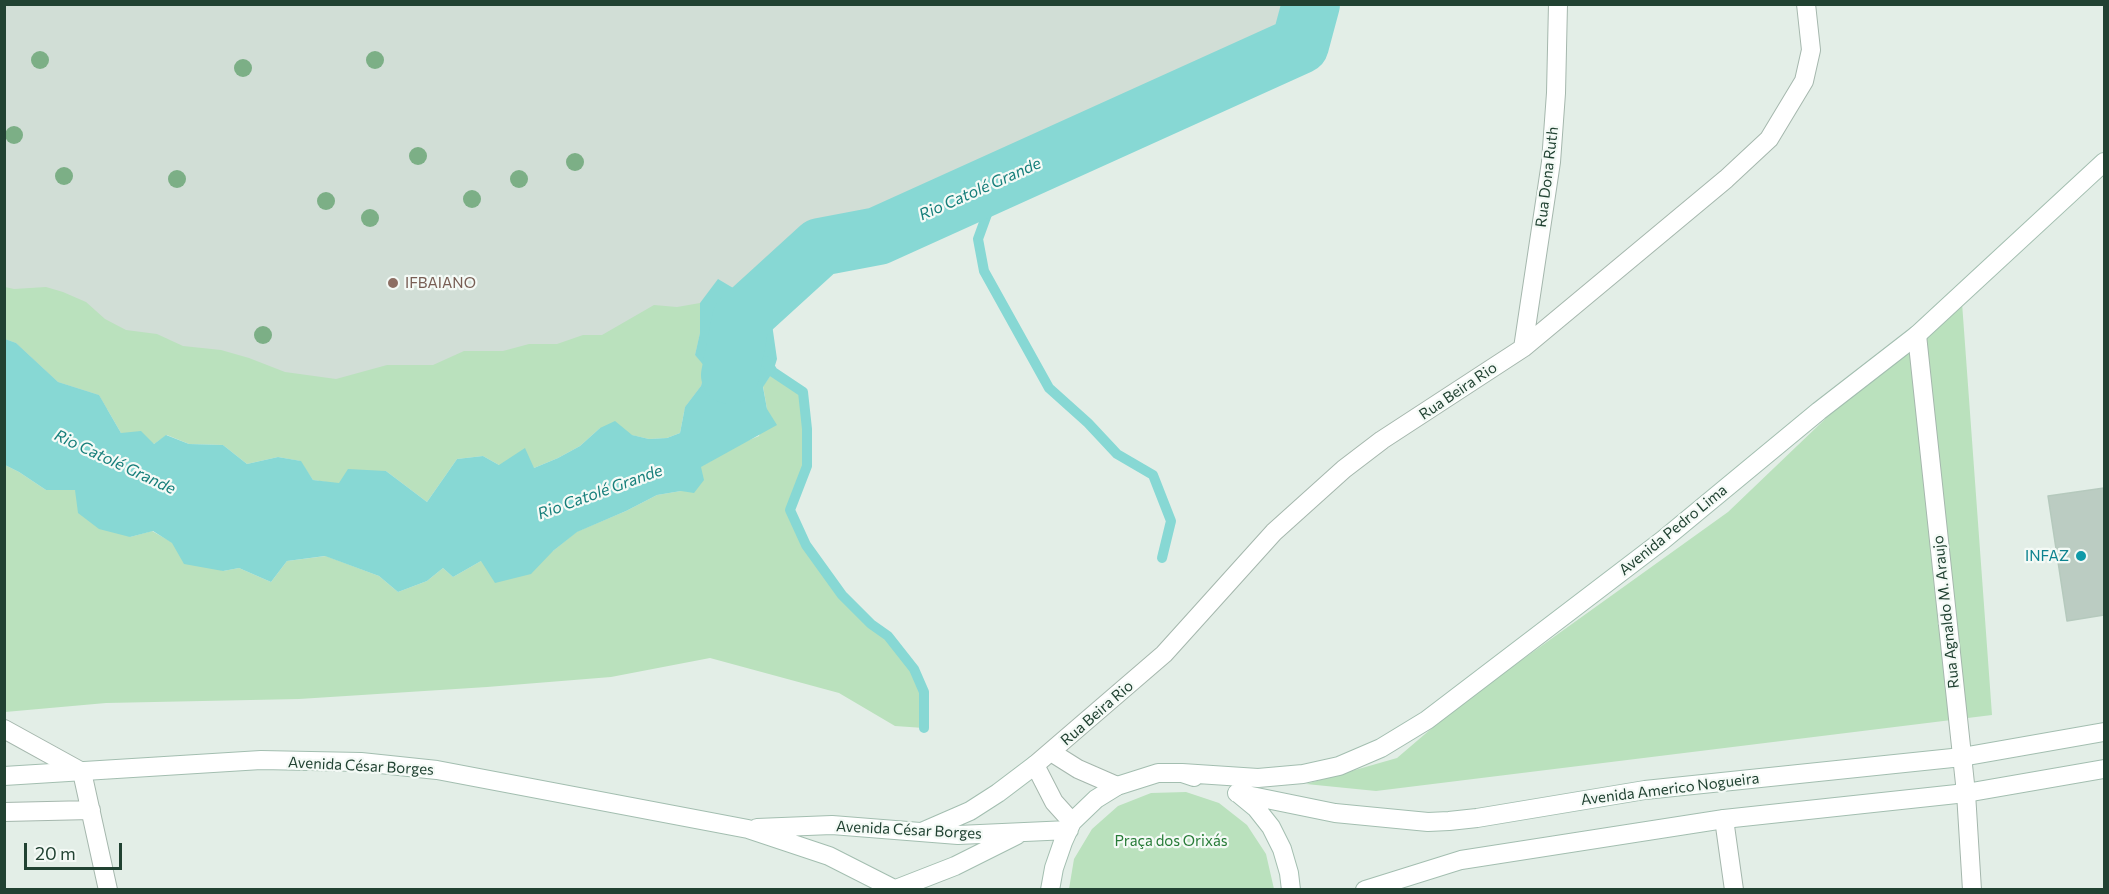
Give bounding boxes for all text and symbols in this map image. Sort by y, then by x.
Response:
street label: Rua Dona Ruth [1532,126,1562,228]
water label: Rio Catolé Grande [916,153,1044,225]
place label: IFBAIANO [405,274,476,292]
marker: IFBAIANO [386,276,400,290]
street label: Rua Beira Rio [1416,358,1500,424]
water label: Rio Catolé Grande [51,426,179,498]
water label: Rio Catolé Grande [535,460,665,524]
street label: Avenida Pedro Lima [1615,481,1731,579]
street label: Rua Agnaldo M. Araujo [1929,535,1963,689]
place label: INFAZ [2025,547,2069,565]
marker: INFAZ [2074,549,2088,563]
street label: Rua Beira Rio [1057,677,1137,749]
street label: Avenida César Borges [288,753,434,779]
street label: Avenida Americo Nogueira [1580,769,1760,809]
street label: Avenida César Borges [836,817,982,843]
scale bar [27,831,124,869]
park label: Praça dos Orixás [1114,832,1228,850]
text: 20 m [35,842,76,864]

